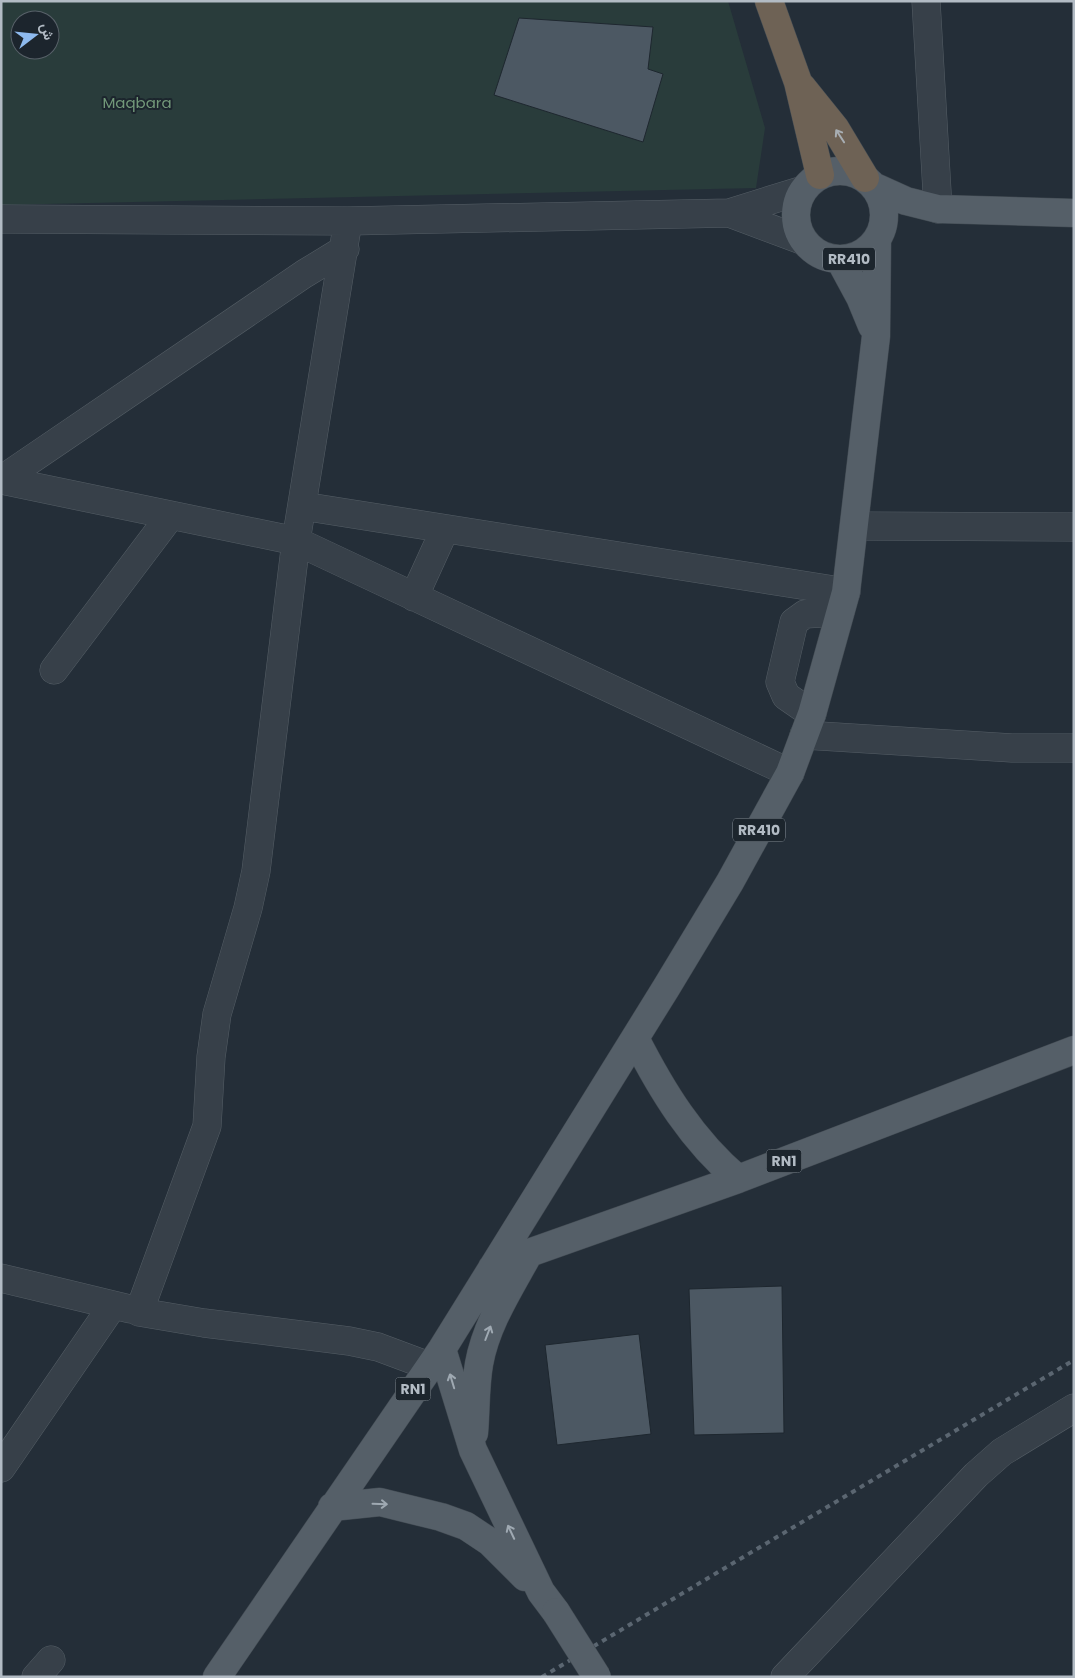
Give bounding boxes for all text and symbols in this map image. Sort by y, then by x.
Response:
north arrow [10,10,60,60]
text: ش [36,21,59,42]
park label: Maqbara [102,92,172,113]
one-way arrow [835,130,845,144]
road number: RR410 [823,248,875,270]
road number: RR410 [733,818,785,842]
road number: RN1 [766,1150,802,1172]
one-way arrow [484,1325,493,1341]
one-way arrow [447,1374,456,1390]
road number: RN1 [396,1378,430,1400]
one-way arrow [372,1499,388,1508]
one-way arrow [506,1525,515,1540]

